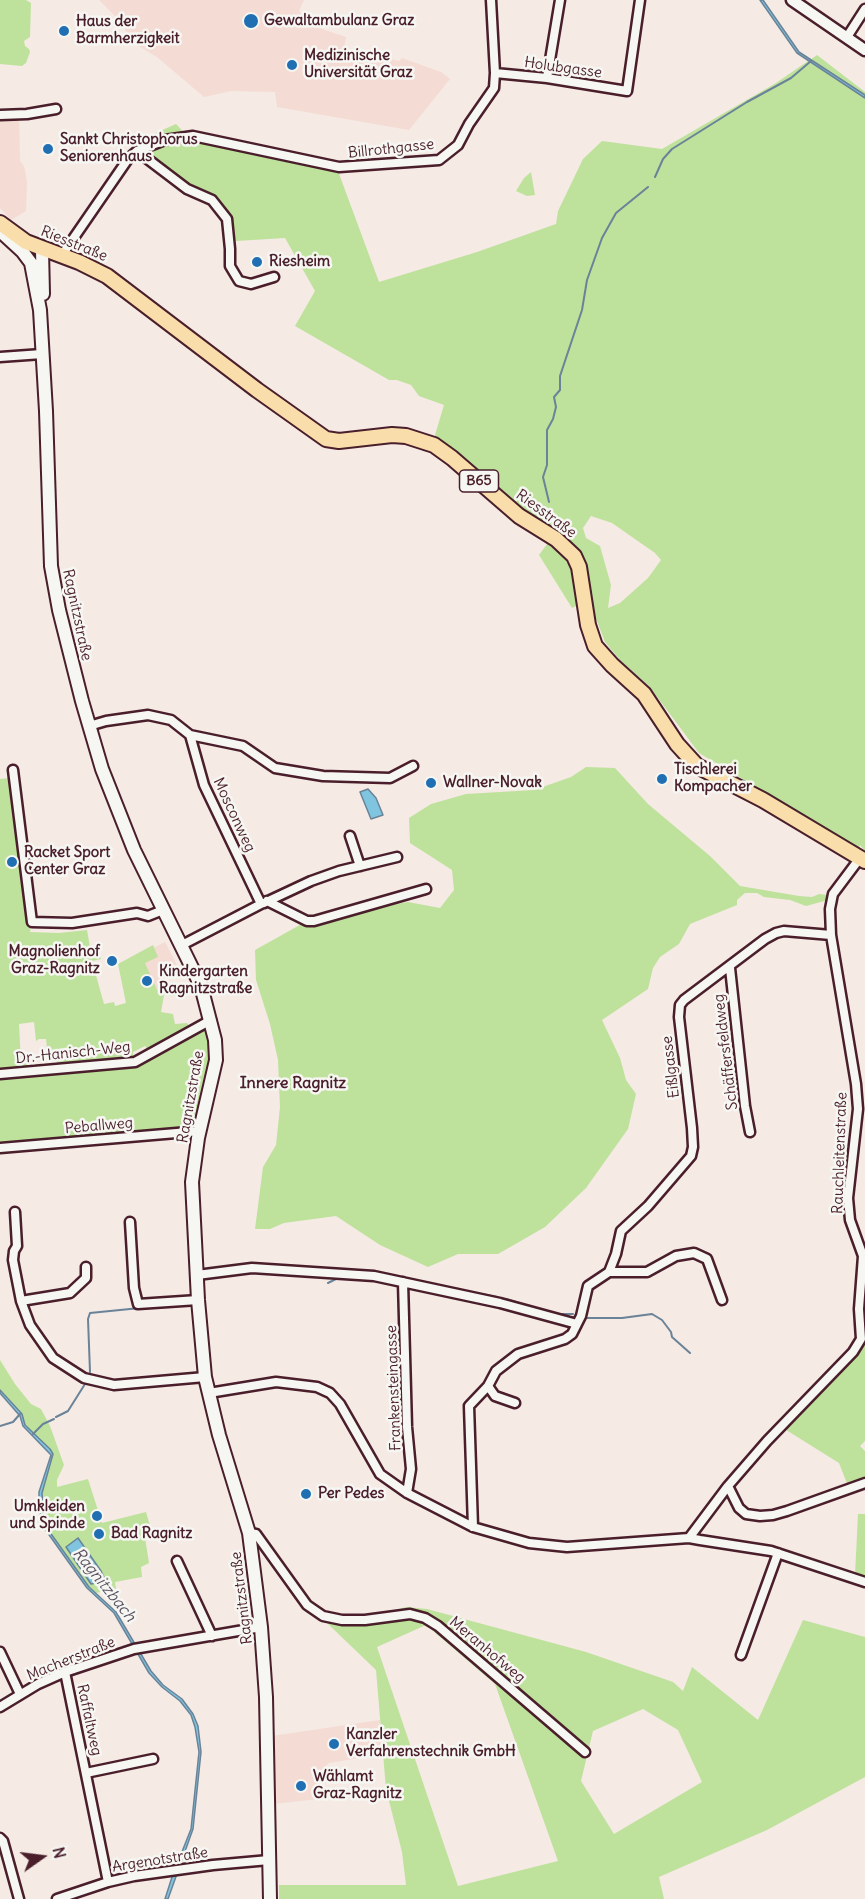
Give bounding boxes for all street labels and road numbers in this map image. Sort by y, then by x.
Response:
street label: Holubgasse [523,54,603,82]
street label: Billrothgasse [347,136,435,162]
street label: Riesstraße [38,222,110,266]
road number: B65 [460,470,498,492]
street label: Riesstraße [512,486,580,542]
street label: Ragnitzstraße [59,568,95,662]
street label: Mosconweg [209,775,259,855]
street label: Schäffersfeldweg [710,993,742,1111]
street label: Eißlgasse [658,1035,684,1099]
street label: Dr.-Hanisch-Weg [15,1038,131,1068]
street label: Ragnitzstraße [174,1050,208,1144]
street label: Rauchleitenstraße [829,1092,851,1214]
street label: Peballweg [64,1114,134,1138]
street label: Frankensteingasse [383,1325,405,1451]
street label: Ragnitzstraße [227,1551,257,1645]
street label: Meranhofweg [445,1613,529,1687]
street label: Macherstraße [24,1633,118,1685]
street label: Raffaltweg [73,1682,105,1758]
street label: Argenotstraße [111,1844,209,1876]

